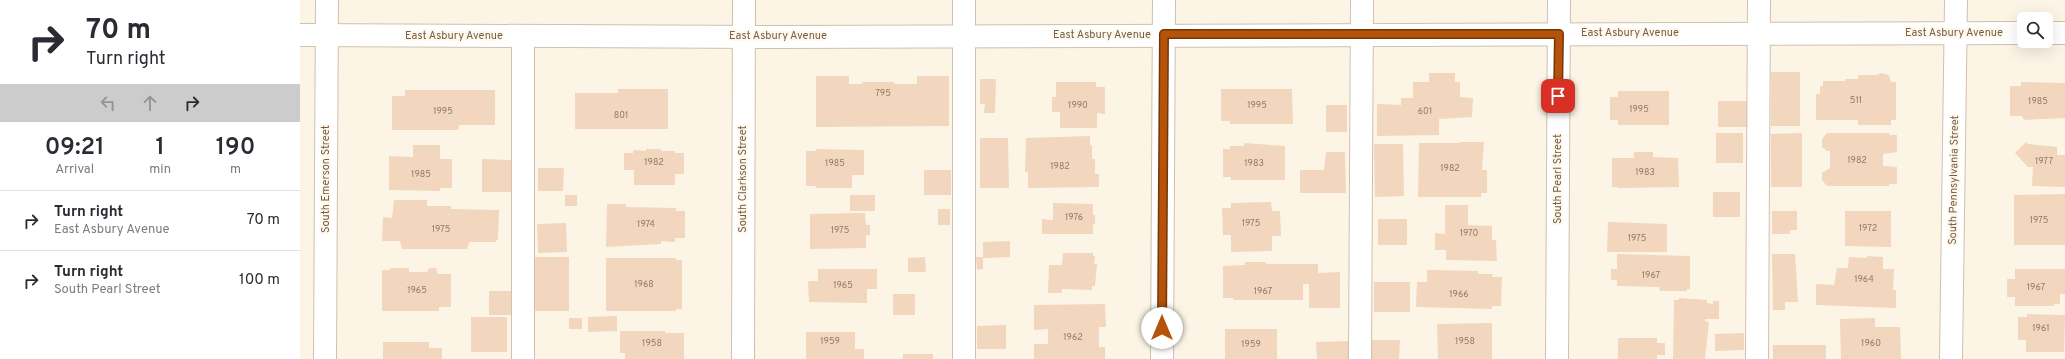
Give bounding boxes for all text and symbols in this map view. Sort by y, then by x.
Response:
map controls [2017,12,2053,48]
button: search [2017,12,2053,48]
text: 70 m [86,13,151,49]
icon: right [20,16,72,68]
street label: East Asbury Avenue [1581,26,1679,40]
street label: East Asbury Avenue [1905,26,2003,40]
street label: East Asbury Avenue [1053,28,1151,42]
street label: East Asbury Avenue [405,29,503,43]
street label: East Asbury Avenue [729,29,827,43]
text: Turn right [86,48,166,71]
pin [1541,79,1575,113]
icon: arrive [1547,85,1569,107]
house number: 795 [875,88,891,99]
icon: left [97,92,119,114]
icon: ahead [139,92,161,114]
icon: right [181,92,203,114]
house number: 511 [1850,95,1862,106]
house number: 1985 [2028,96,2048,107]
house number: 1990 [1068,100,1088,111]
house number: 1995 [1247,100,1267,111]
house number: 1995 [1629,104,1649,115]
house number: 1995 [433,106,453,117]
house number: 601 [1418,106,1432,117]
house number: 801 [614,110,628,121]
street label: South Pennsylvania Street [1946,115,1962,245]
street label: South Emerson Street [319,125,333,233]
street label: South Clarkson Street [736,125,750,233]
text: 09:21 [45,133,105,163]
text: 1 [155,133,165,163]
text: 190 [216,133,255,163]
street label: South Pearl Street [1551,134,1565,224]
house number: 1982 [1847,155,1867,166]
house number: 1977 [2035,156,2053,167]
house number: 1982 [644,157,664,168]
house number: 1985 [825,158,845,169]
house number: 1983 [1244,158,1264,169]
house number: 1982 [1050,161,1070,172]
text: Arrival [55,162,94,178]
text: min [149,162,171,178]
text: m [230,162,241,178]
house number: 1982 [1440,163,1460,174]
house number: 1983 [1635,167,1655,178]
house number: 1985 [411,169,431,180]
text: Turn right [54,203,123,222]
icon: right [20,210,42,232]
text: 70 m [247,211,280,230]
house number: 1976 [1065,212,1083,223]
house number: 1975 [2030,215,2048,226]
house number: 1975 [1242,218,1260,229]
house number: 1974 [637,219,655,230]
text: East Asbury Avenue [54,222,170,238]
house number: 1972 [1859,223,1877,234]
house number: 1975 [432,224,450,235]
house number: 1975 [831,225,849,236]
house number: 1970 [1460,228,1479,239]
house number: 1975 [1628,233,1646,244]
text: Turn right [54,263,123,282]
icon: right [20,270,42,292]
house number: 1967 [1642,270,1661,281]
text: 100 m [239,271,280,290]
house number: 1964 [1854,274,1874,285]
house number: 1968 [634,279,654,290]
house number: 1965 [833,280,853,291]
text: South Pearl Street [54,282,161,298]
house number: 1967 [2027,282,2046,293]
house number: 1965 [407,285,427,296]
house number: 1967 [1254,286,1273,297]
house number: 1966 [1449,289,1469,300]
position arrow [1141,307,1183,349]
house number: 1961 [2032,323,2050,334]
house number: 1962 [1063,332,1083,343]
house number: 1959 [820,336,840,347]
house number: 1958 [1455,336,1475,347]
house number: 1958 [642,338,662,349]
house number: 1960 [1861,338,1881,349]
house number: 1959 [1241,339,1261,350]

